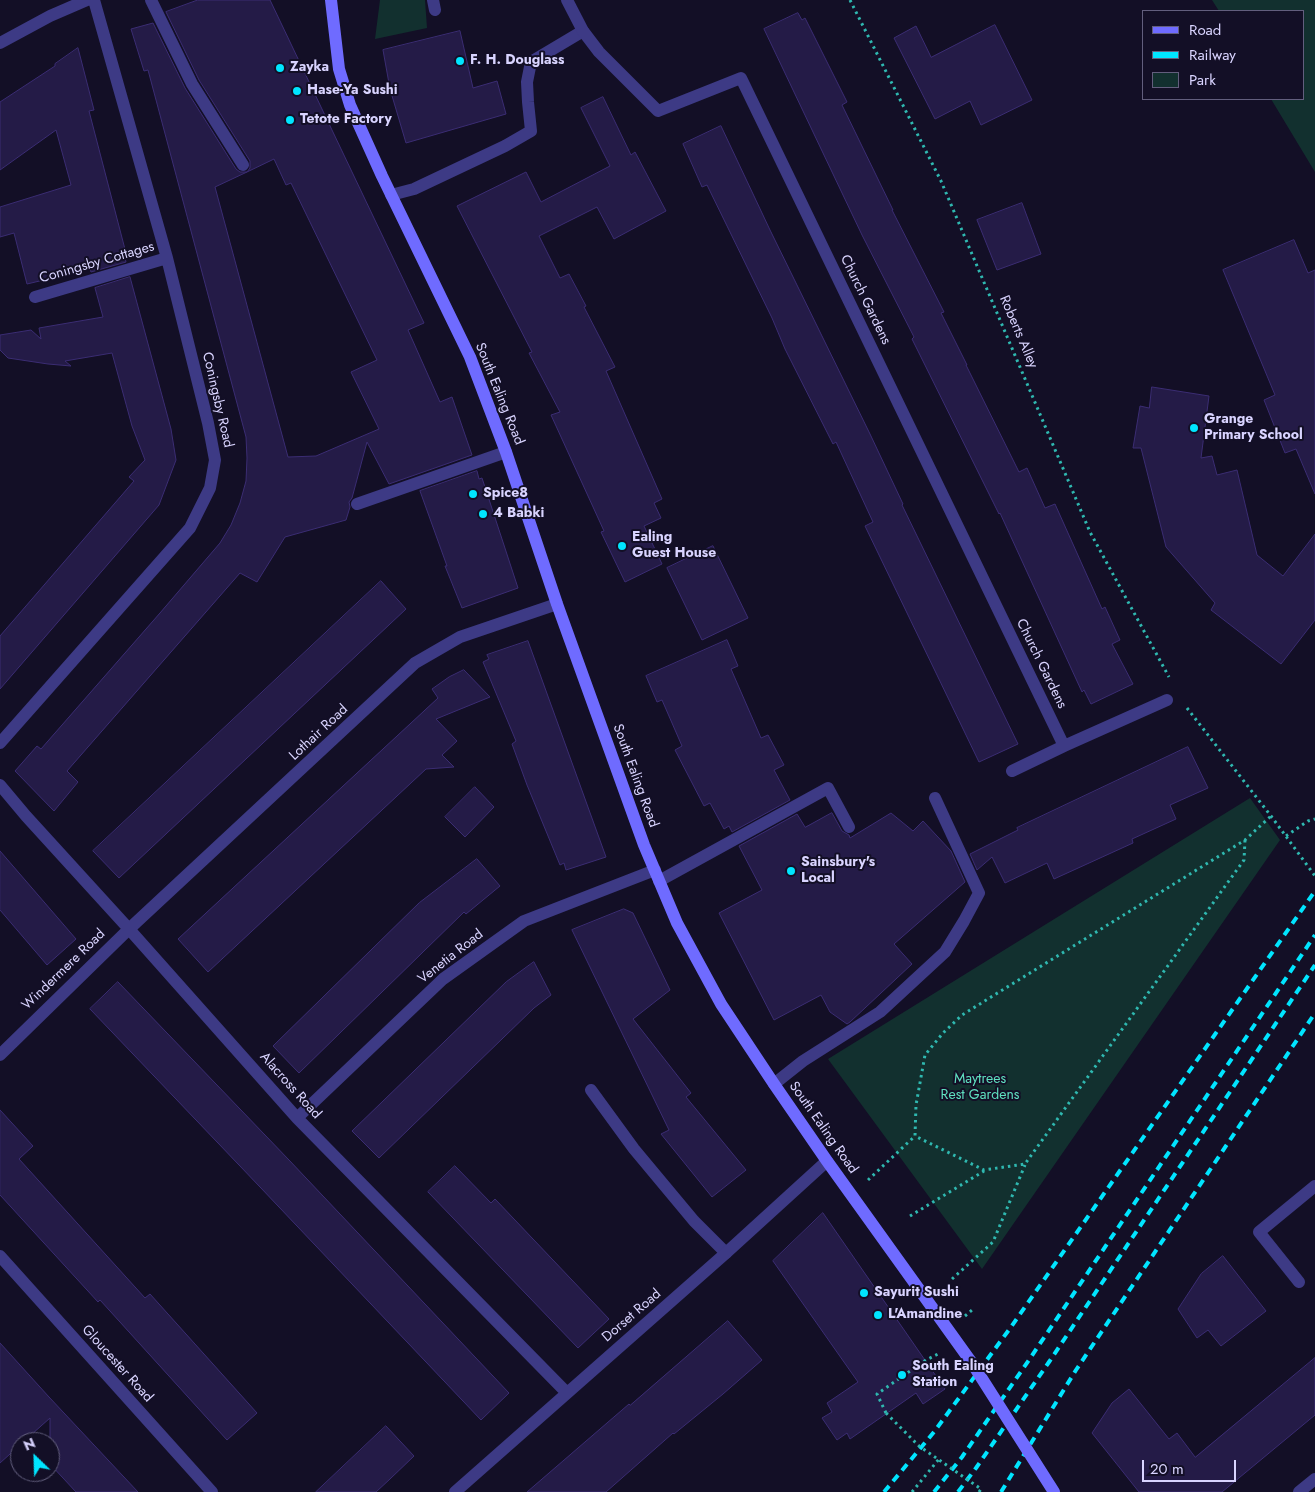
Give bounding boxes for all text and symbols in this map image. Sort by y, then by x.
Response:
legend [1142,10,1305,100]
text: Road [1189,19,1221,41]
text: Railway [1189,44,1236,66]
place label: F. H. Douglass [470,53,564,69]
marker: F. H. Douglass [454,55,466,67]
place label: Zayka [290,60,329,76]
marker: Zayka [274,62,286,74]
text: Park [1189,69,1216,91]
place label: Hase-Ya Sushi [307,83,398,99]
marker: Hase-Ya Sushi [291,85,303,97]
place label: Tetote Factory [300,112,392,128]
marker: Tetote Factory [284,114,296,126]
street label: Coningsby Cottages [38,239,156,287]
street label: Church Gardens [836,252,894,348]
street label: Roberts Alley [995,293,1041,371]
street label: South Ealing Road [471,341,527,447]
street label: Coningsby Road [198,351,236,449]
place label: Grange Primary School [1204,412,1303,444]
marker: Grange Primary School [1188,422,1200,434]
place label: Spice8 [483,486,528,502]
marker: Spice8 [467,488,479,500]
place label: 4 Babki [493,506,544,522]
marker: 4 Babki [477,508,489,520]
place label: Ealing Guest House [632,530,716,562]
marker: Ealing Guest House [616,540,628,552]
street label: Church Gardens [1012,616,1070,712]
street label: Lothair Road [286,702,352,764]
street label: South Ealing Road [609,722,661,830]
place label: Sainsbury's Local [801,855,875,888]
marker: Sainsbury's Local [785,865,797,877]
street label: Windermere Road [19,926,109,1014]
street label: Venetia Road [415,926,487,988]
street label: Alacross Road [256,1049,324,1123]
park label: Maytrees Rest Gardens [941,1072,1019,1104]
street label: South Ealing Road [785,1079,861,1177]
place label: Sayurit Sushi [874,1285,959,1301]
street label: Dorset Road [599,1286,665,1346]
marker: Sayurit Sushi [858,1287,870,1299]
place label: L'Amandine [888,1307,962,1323]
marker: L'Amandine [872,1309,884,1321]
street label: Gloucester Road [78,1322,156,1406]
place label: South Ealing Station [912,1359,994,1391]
marker: South Ealing Station [896,1369,908,1381]
north arrow [10,1432,60,1482]
text: N [20,1433,38,1456]
scale bar [1145,1450,1239,1482]
text: 20 m [1150,1458,1184,1480]

